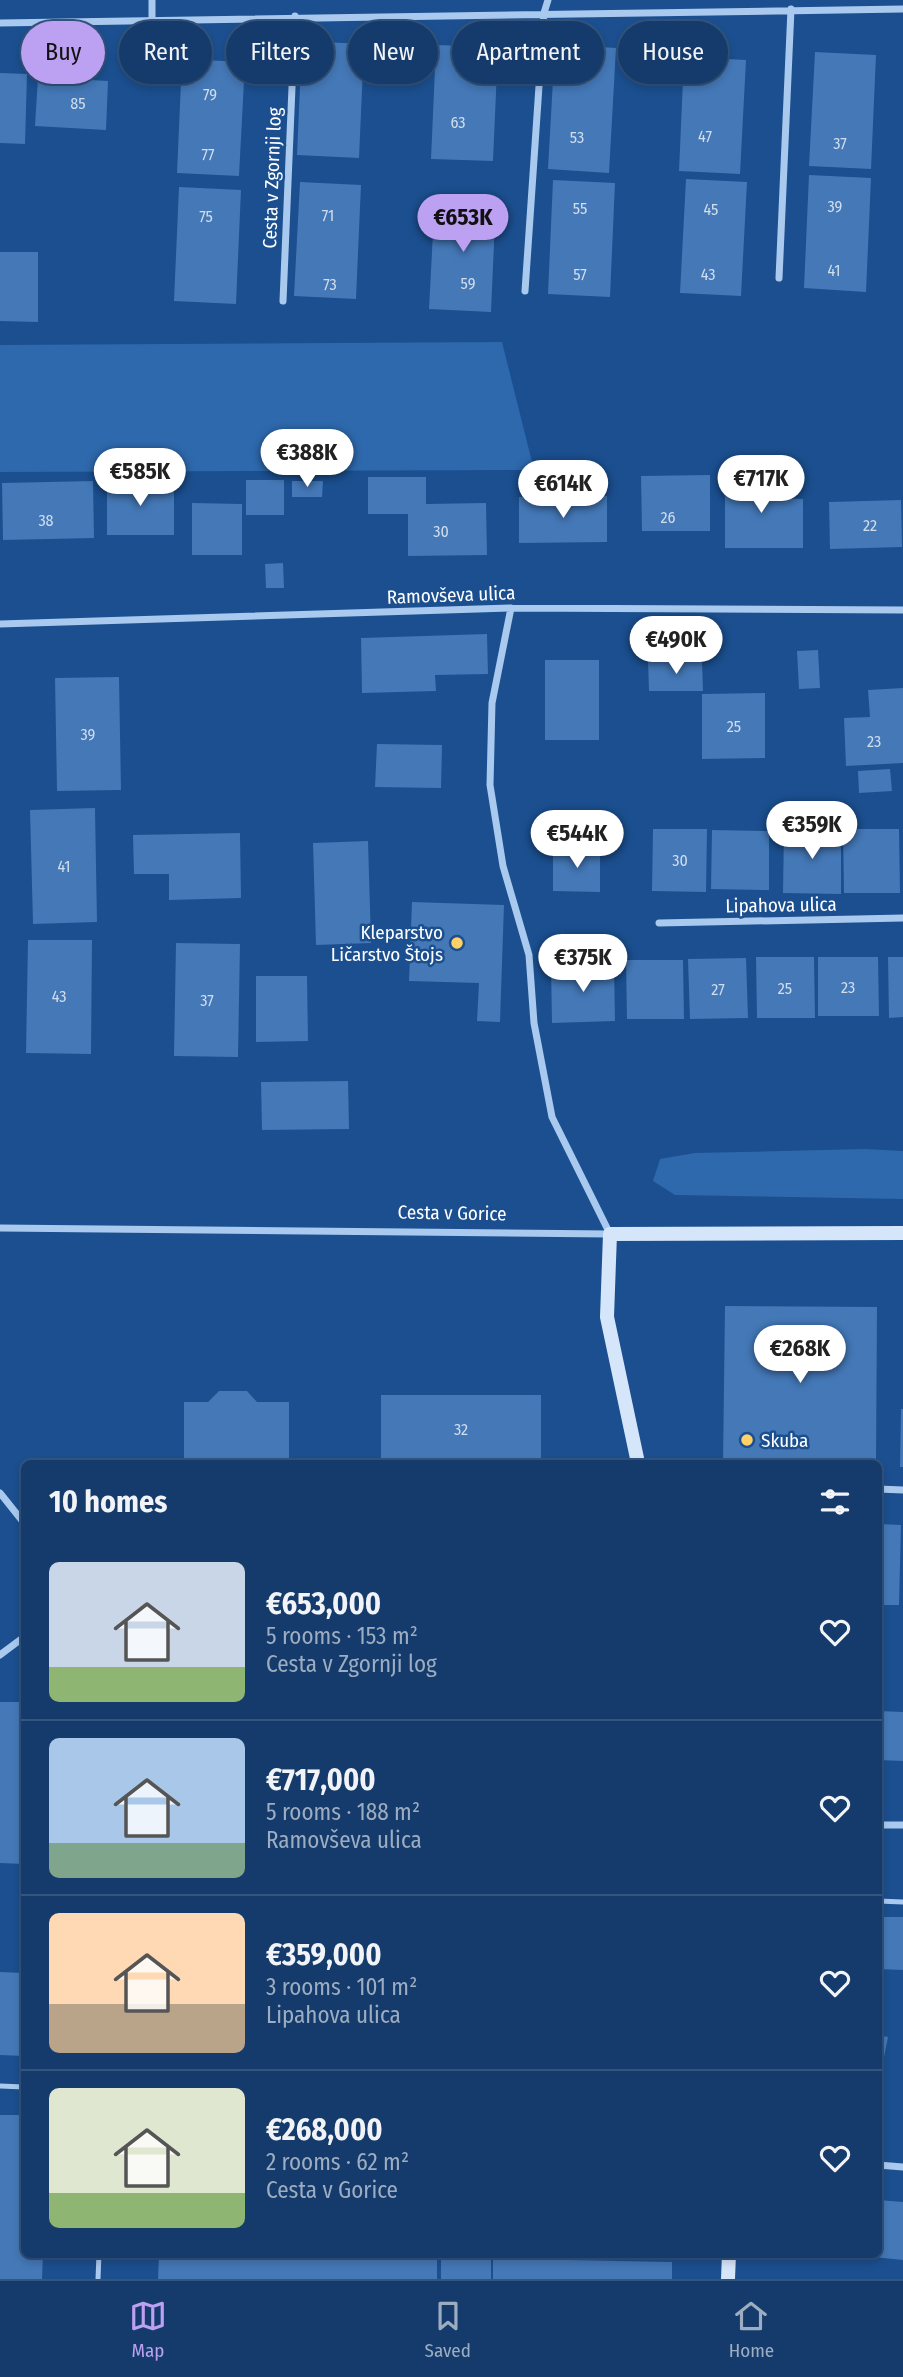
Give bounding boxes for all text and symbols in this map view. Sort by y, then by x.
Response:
chip: Buy [21,21,105,84]
chip: Rent [119,21,212,84]
chip: Filters [226,21,334,84]
chip: New [348,21,438,84]
chip: Apartment [452,21,604,84]
chip: House [618,21,728,84]
house number: 79 [203,85,217,104]
house number: 85 [70,94,86,113]
street label: Cesta v Zgornji log [258,107,286,249]
house number: 63 [450,113,466,132]
house number: 47 [698,127,712,146]
house number: 53 [570,128,584,147]
house number: 37 [833,134,847,153]
house number: 77 [201,145,215,164]
pin: €653K [414,194,512,254]
house number: 39 [828,197,843,216]
house number: 55 [573,199,587,218]
house number: 45 [704,200,718,219]
text: €653K [433,203,493,231]
house number: 71 [322,206,334,225]
house number: 75 [199,207,213,226]
house number: 41 [827,261,841,280]
house number: 57 [573,265,587,284]
house number: 43 [701,265,715,284]
house number: 59 [461,274,476,293]
house number: 73 [323,275,337,294]
pin: €388K [258,430,356,489]
text: €388K [277,438,337,466]
pin: €585K [91,448,189,508]
pin: €717K [712,456,810,515]
text: €585K [110,457,170,485]
pin: €614K [514,461,612,520]
text: €717K [734,464,788,492]
text: €614K [534,469,592,497]
house number: 26 [661,508,676,527]
house number: 38 [38,511,54,530]
house number: 22 [863,516,877,535]
house number: 30 [433,522,449,541]
street label: Ramovševa ulica [386,581,516,609]
pin: €490K [627,616,725,676]
text: €490K [646,625,706,653]
house number: 25 [727,717,741,736]
house number: 39 [81,725,96,744]
house number: 23 [867,732,881,751]
pin: €359K [763,802,861,861]
pin: €544K [528,810,626,870]
text: €359K [782,810,842,838]
text: €544K [547,819,607,847]
house number: 30 [672,851,688,870]
house number: 41 [57,857,71,876]
street label: Lipahova ulica [725,893,837,917]
place label: Kleparstvo Ličarstvo Štojs [331,921,443,966]
pin: €375K [534,934,632,994]
marker: Kleparstvo Ličarstvo Štojs [449,935,465,951]
text: €375K [554,943,612,971]
house number: 23 [841,978,855,997]
house number: 25 [778,979,792,998]
house number: 27 [711,980,725,999]
house number: 43 [52,987,66,1006]
house number: 37 [200,991,214,1010]
street label: Cesta v Gorice [397,1201,507,1225]
pin: €268K [751,1326,849,1385]
text: €268K [770,1334,830,1362]
house number: 32 [454,1420,468,1439]
place label: Skuba [761,1429,808,1452]
marker: Skuba [739,1432,755,1448]
icon: filters [816,1483,854,1521]
text: 10 homes [49,1484,167,1520]
text: €653,000 [266,1586,381,1622]
icon: home [105,1590,189,1674]
icon: heart [816,1613,854,1651]
text: 5 rooms · 153 m² [266,1622,418,1650]
text: Cesta v Zgornji log [266,1650,437,1678]
text: €717,000 [266,1762,376,1798]
icon: home [105,1766,189,1850]
icon: heart [816,1789,854,1827]
text: 5 rooms · 188 m² [266,1798,420,1826]
text: Ramovševa ulica [266,1826,422,1854]
text: €359,000 [266,1937,382,1973]
icon: home [105,1941,189,2025]
icon: heart [816,1964,854,2002]
text: 3 rooms · 101 m² [266,1973,417,2001]
text: Lipahova ulica [266,2001,401,2029]
text: €268,000 [266,2112,383,2148]
icon: home [105,2116,189,2200]
icon: heart [816,2139,854,2177]
text: 2 rooms · 62 m² [266,2148,409,2176]
text: Cesta v Gorice [266,2176,398,2204]
tab: Map [129,2297,167,2362]
tab: Saved [425,2297,471,2362]
tab: Home [729,2297,774,2362]

